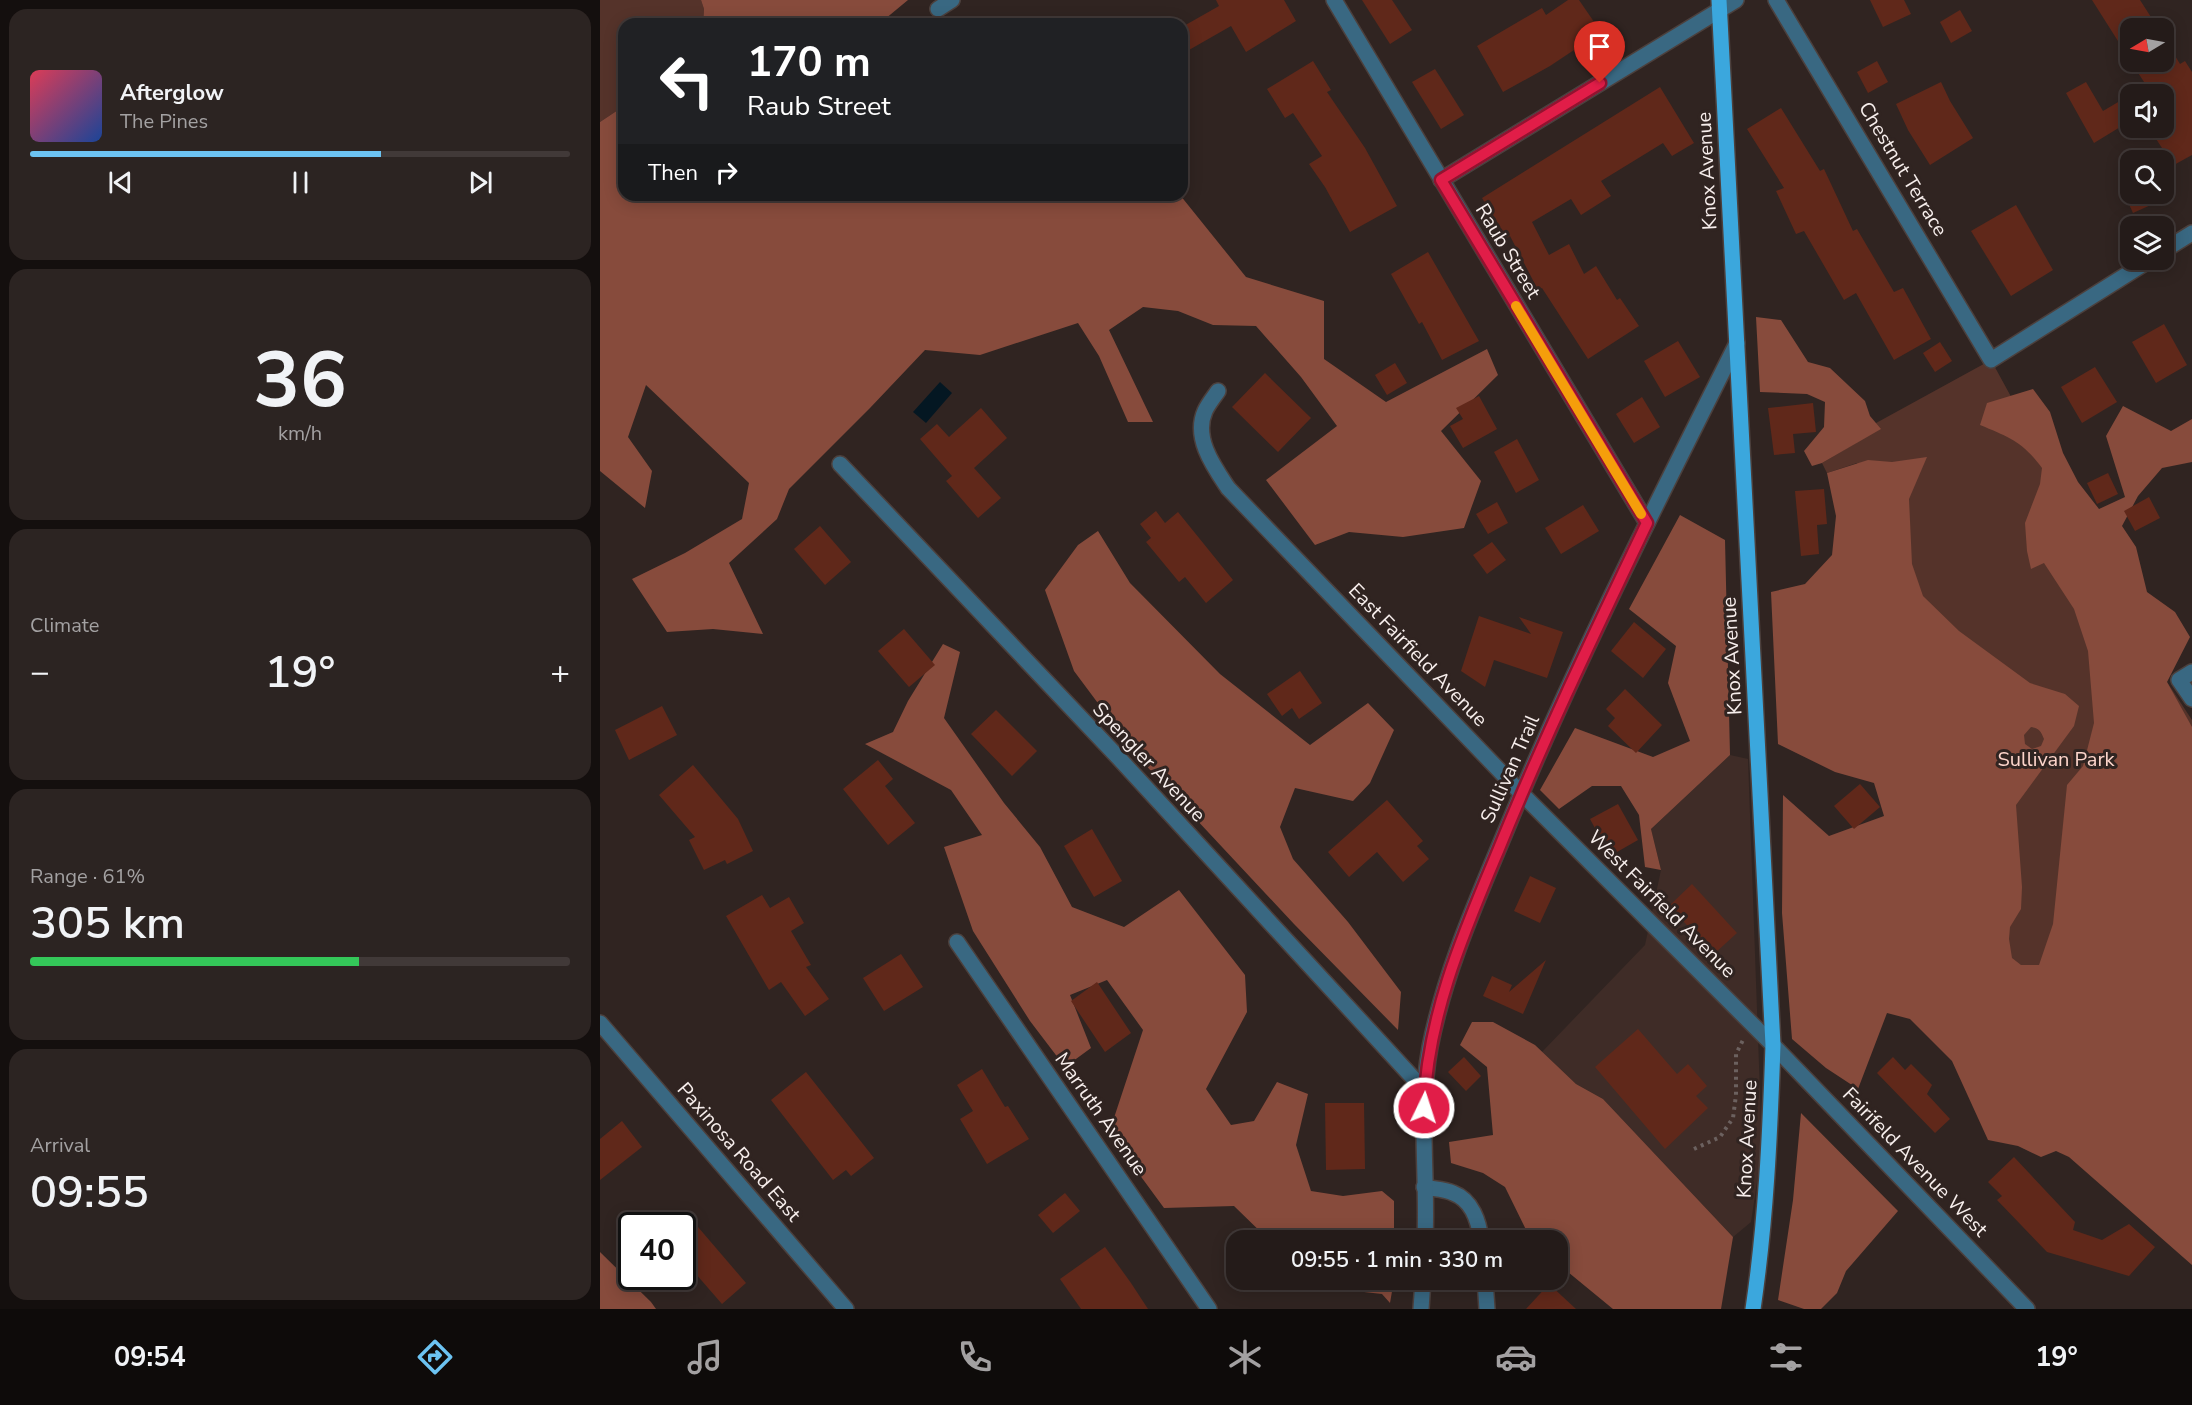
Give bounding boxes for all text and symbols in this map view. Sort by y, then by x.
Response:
north arrow [2120,18,2174,72]
map controls [2120,18,2174,270]
pin [1574,21,1625,83]
icon: arrive [1583,30,1616,63]
text: 170 m [747,34,871,91]
icon: left [648,42,726,120]
text: Afterglow [120,78,224,108]
button: sound [2120,84,2174,138]
text: Raub Street [747,88,891,125]
street label: Chestnut Terrace [1852,97,1954,241]
text: The Pines [120,108,208,135]
street label: Knox Avenue [1690,111,1724,231]
button: search [2120,150,2174,204]
icon: right [710,156,743,189]
text: Then [648,158,698,188]
icon: previous [104,166,137,199]
icon: pause [284,166,317,199]
icon: next [464,166,497,199]
street label: Raub Street [1469,198,1548,304]
button: layers [2120,216,2174,270]
text: 36 [253,327,347,434]
text: km/h [278,420,322,447]
street label: East Fairfield Avenue [1342,577,1494,733]
street label: Knox Avenue [1715,596,1749,716]
text: Climate [30,612,99,639]
text: 19° [265,642,335,703]
text: − [30,650,50,695]
text: + [550,650,570,695]
street label: Spengler Avenue [1086,696,1212,828]
street label: Sullivan Trail [1474,710,1546,827]
park label: Sullivan Park [1997,746,2116,773]
street label: West Fairfield Avenue [1582,824,1742,984]
text: Range · 61% [30,863,145,890]
text: 305 km [30,893,185,954]
street label: Marruth Avenue [1048,1047,1154,1181]
position arrow [1392,1076,1456,1140]
street label: Paxinosa Road East [671,1077,808,1228]
street label: Knox Avenue [1730,1079,1764,1199]
street label: Fairifeld Avenue West [1836,1081,1994,1243]
text: Arrival [30,1132,90,1159]
text: 09:55 [30,1162,149,1223]
speed limit sign: 40 [618,1212,696,1290]
text: 09:55 · 1 min · 330 m [1291,1245,1503,1275]
icon: directions [414,1336,456,1378]
icon: music [684,1336,726,1378]
icon: phone [954,1336,996,1378]
icon: climate [1224,1336,1266,1378]
icon: car [1495,1336,1537,1378]
icon: filters [1765,1336,1807,1378]
text: 09:54 [114,1339,186,1376]
text: 19° [2035,1339,2078,1376]

